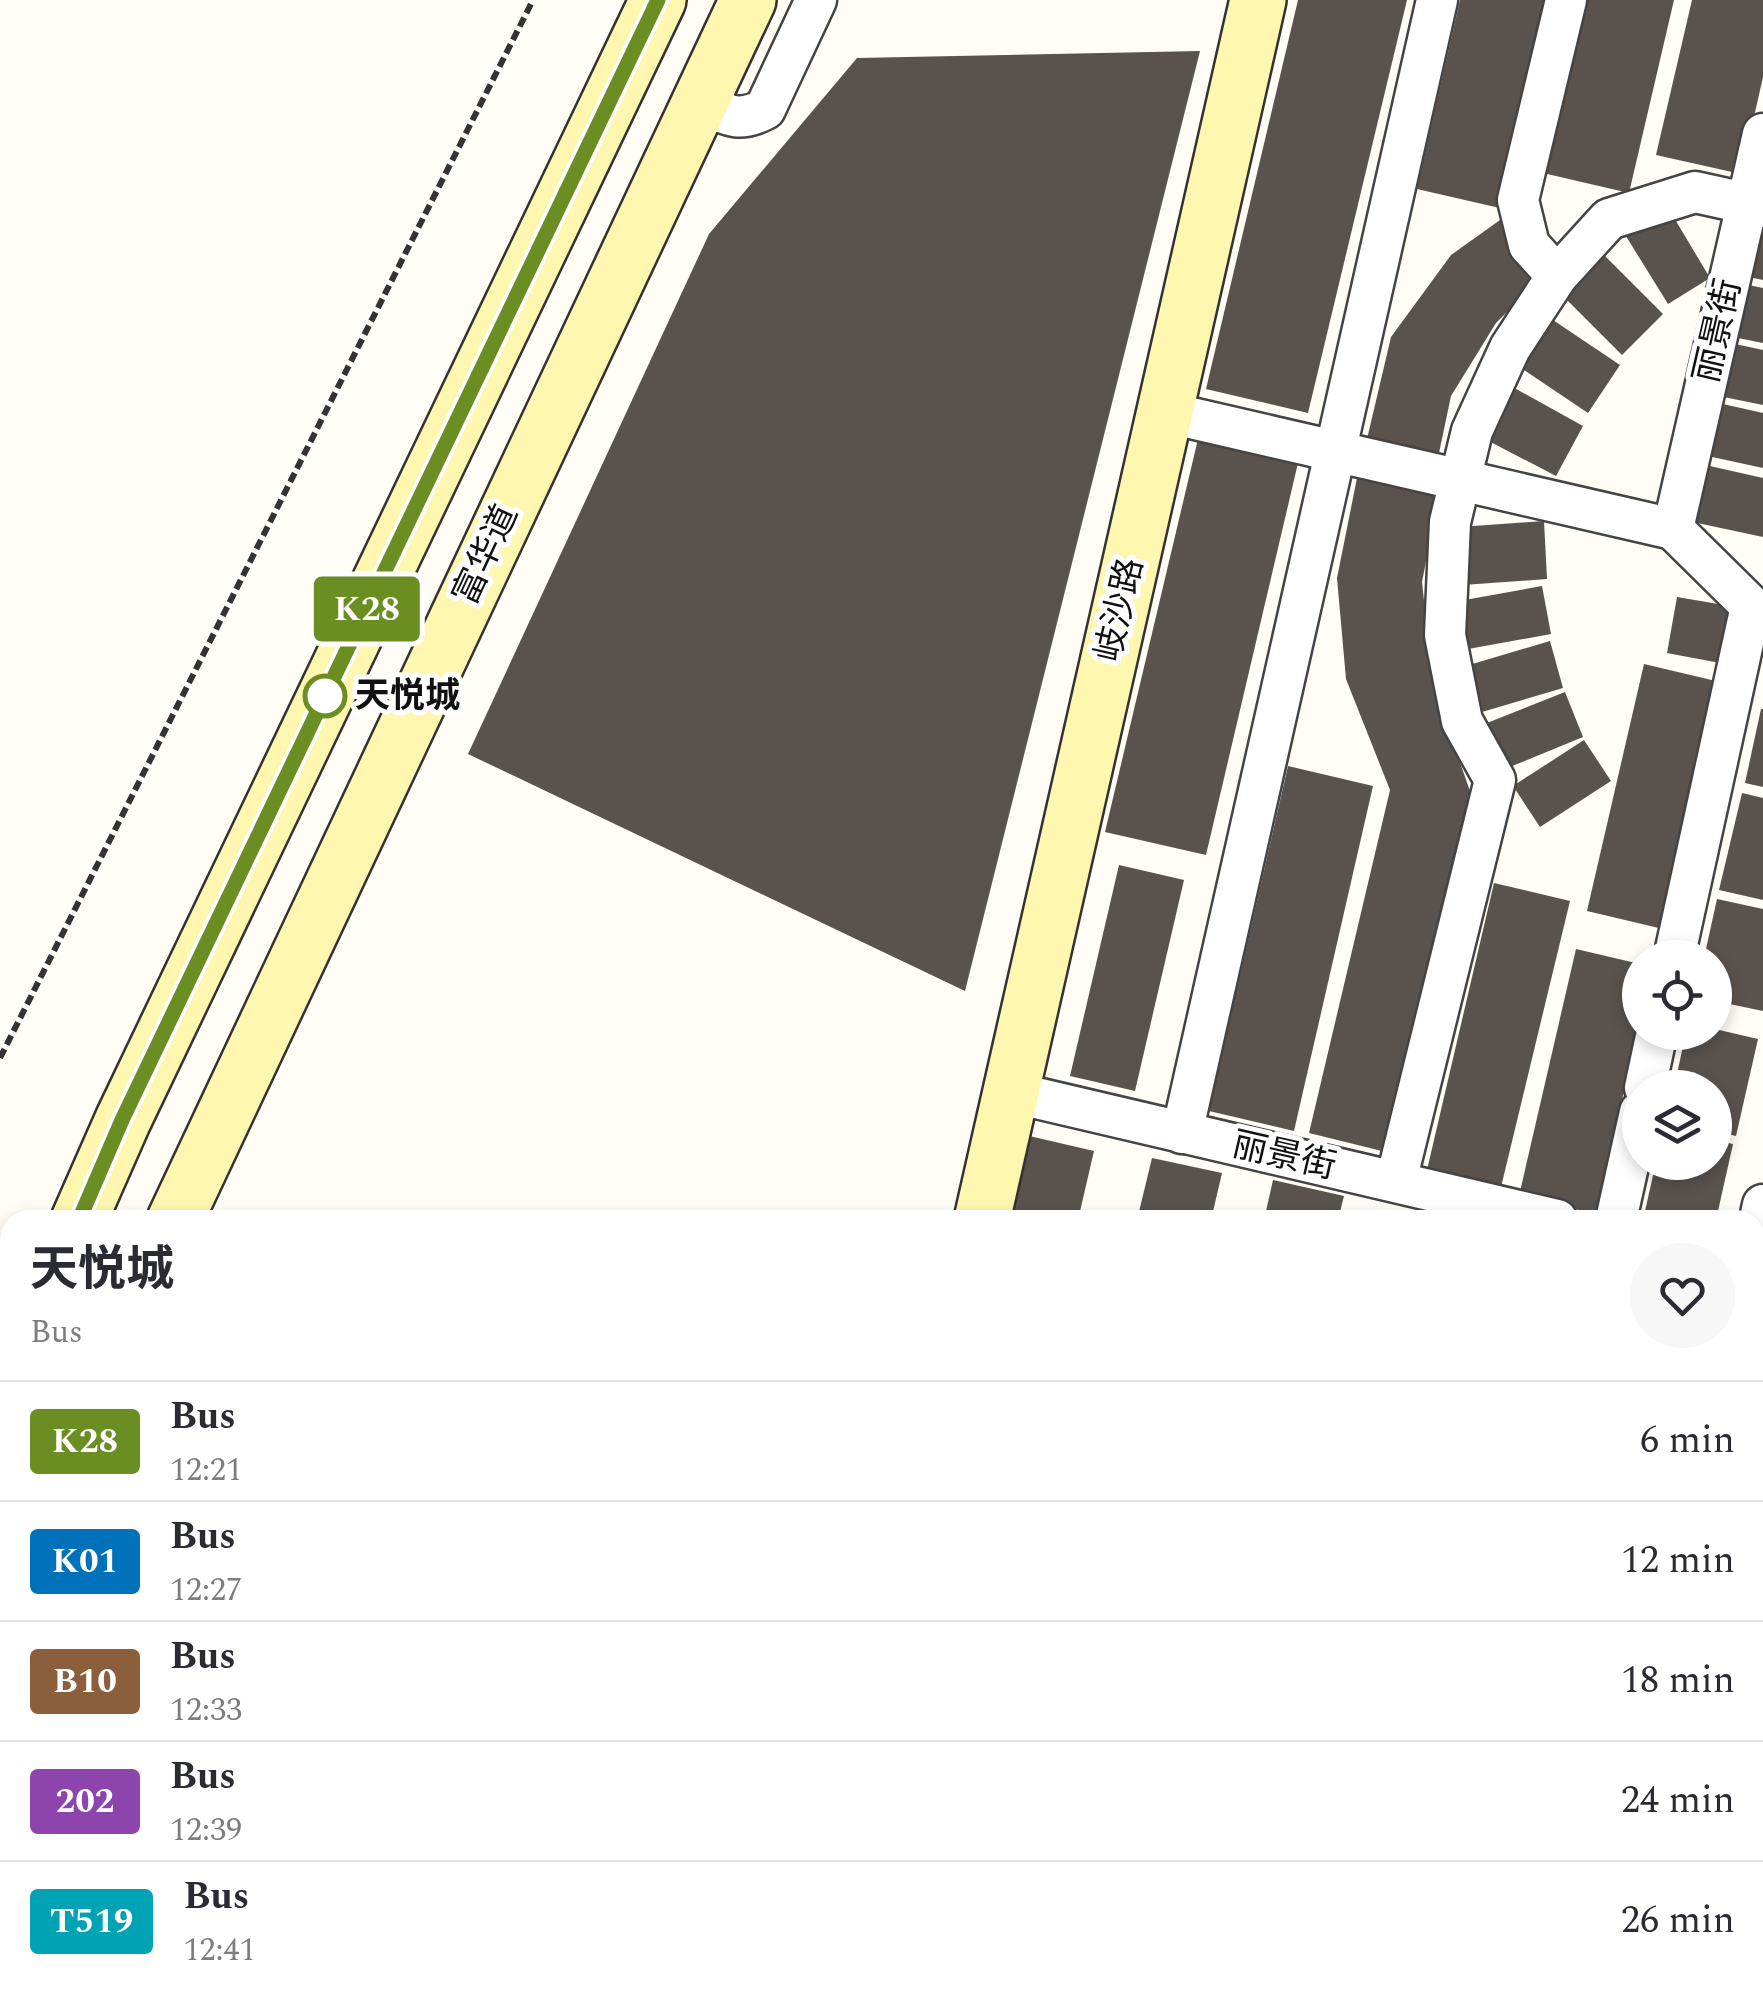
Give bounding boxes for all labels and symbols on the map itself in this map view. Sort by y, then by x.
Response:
street label: 丽景街 [1680,274,1756,388]
street label: 富华道 [440,496,532,614]
street label: 岐沙路 [1082,553,1158,667]
line badge: K28 [310,576,424,642]
place label: 天悦城 [355,670,460,723]
marker: 天悦城 [304,675,346,717]
street label: 丽景街 [1227,1118,1341,1194]

